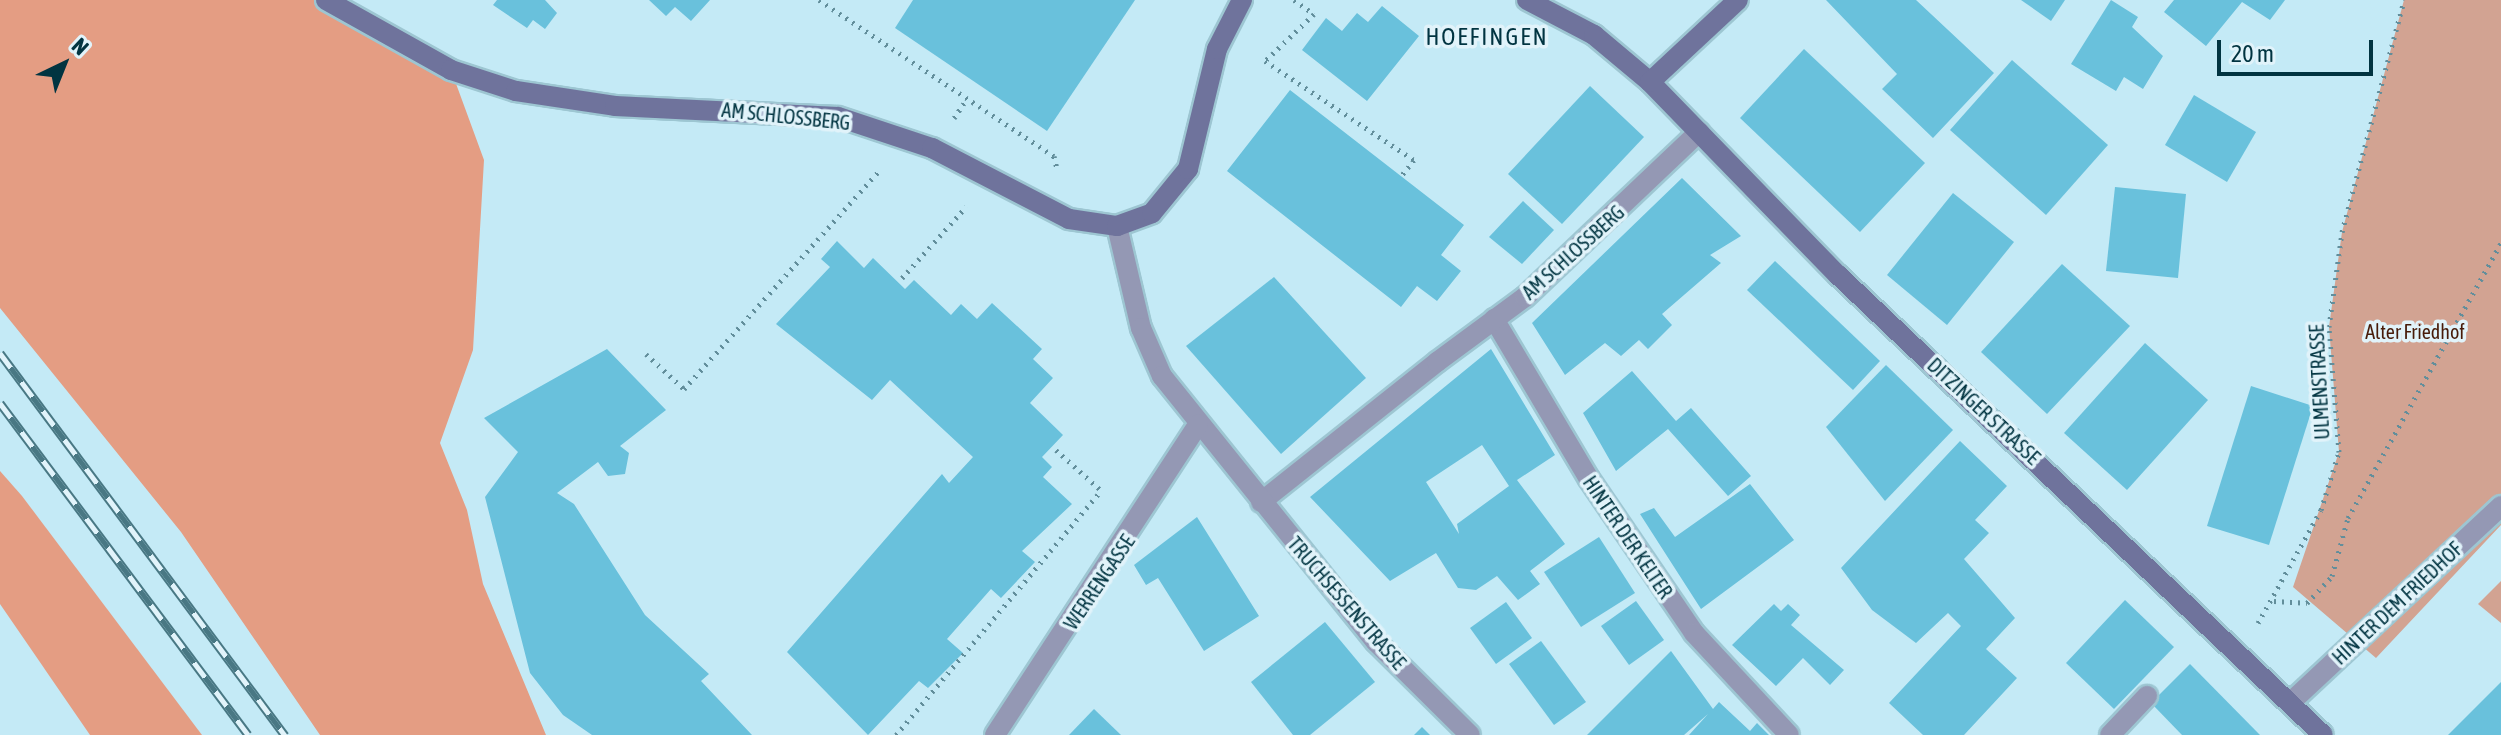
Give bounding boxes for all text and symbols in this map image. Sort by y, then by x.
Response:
district label: HOEFINGEN [1425,23,1549,51]
north arrow [24,24,104,104]
scale bar [2221,24,2377,74]
text: N [67,33,94,60]
text: 20 m [2231,40,2274,67]
street label: AM SCHLOSSBERG [721,97,851,135]
street label: AM SCHLOSSBERG [1517,200,1629,304]
park label: Alter Friedhof [2365,319,2465,343]
street label: ULMENSTRASSE [2304,324,2334,440]
street label: DITZINGER STRASSE [1923,353,2045,469]
street label: HINTER DER KELTER [1578,471,1678,603]
street label: WERRENGASSE [1059,530,1139,634]
street label: TRUCHSESSENSTRASSE [1283,532,1411,674]
street label: HINTER DEM FRIEDHOF [2327,537,2467,669]

